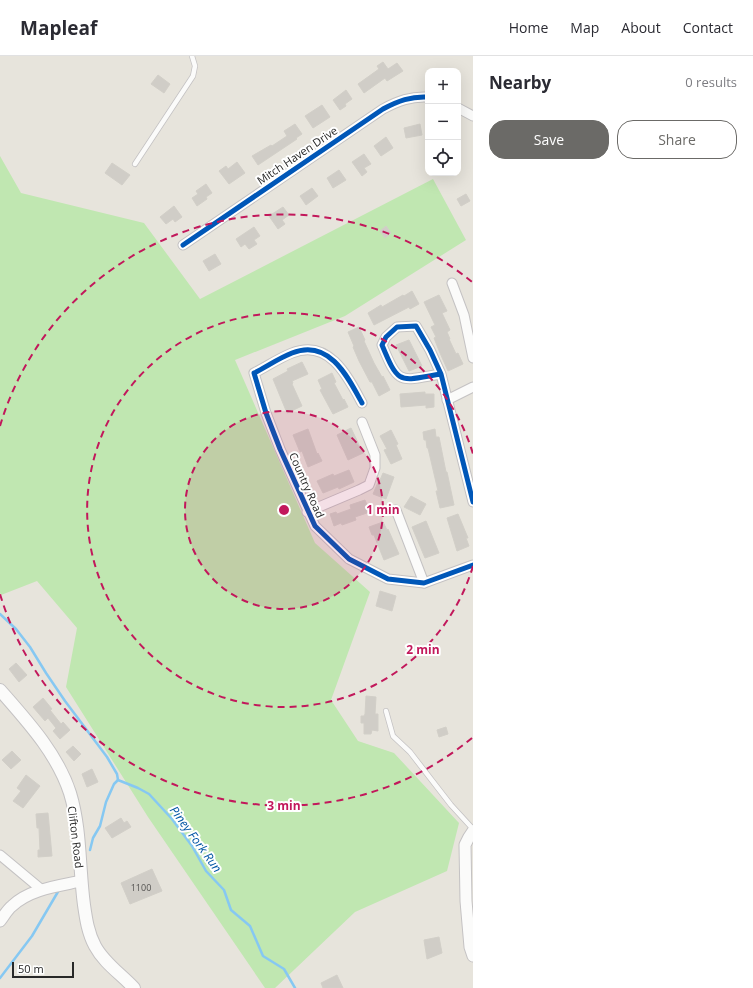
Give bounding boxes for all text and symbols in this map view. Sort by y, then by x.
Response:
text: Mapleaf [20,15,97,41]
text: Home [509,18,548,37]
text: Map [570,18,599,37]
text: About [621,18,661,37]
text: Contact [683,18,733,37]
map controls [425,68,461,176]
button: + [425,68,461,104]
text: Nearby [489,71,551,94]
text: 0 results [685,73,737,91]
button: − [425,104,461,140]
button: Save [489,120,609,159]
button: Share [617,120,737,159]
street label: Mitch Haven Drive [254,123,340,187]
button: locate [425,140,461,176]
street label: Country Road [286,450,328,520]
text: 1 min [366,501,400,518]
centre of rings [277,503,291,517]
text: 2 min [406,641,440,658]
text: 3 min [267,797,301,814]
water label: Piney Fork Run [166,802,226,876]
street label: Clifton Road [65,805,87,869]
house number: 1100 [131,881,151,894]
scale bar [12,960,74,979]
text: 50 m [18,961,44,976]

